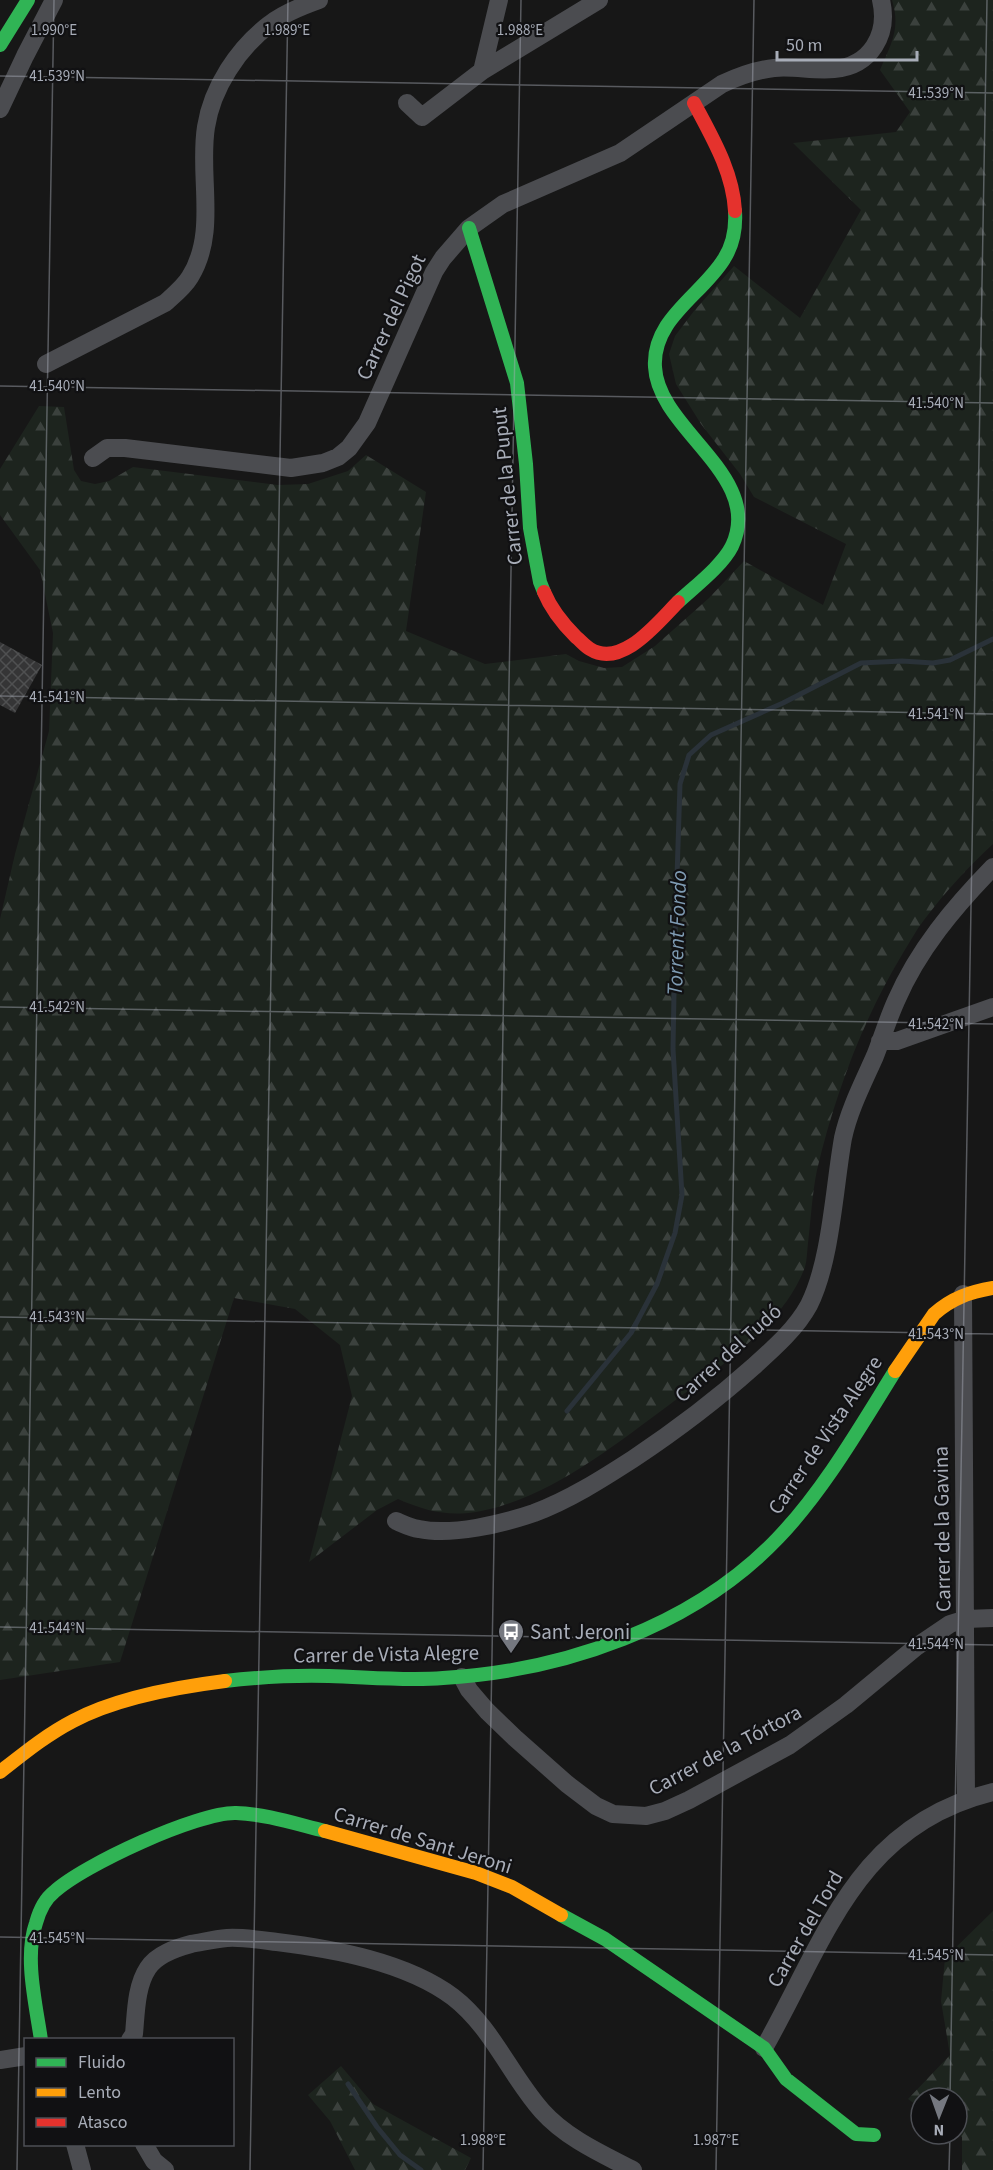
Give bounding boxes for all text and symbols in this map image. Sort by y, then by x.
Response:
text: 1.990°E [31,20,77,41]
text: 1.989°E [264,20,310,41]
text: 1.988°E [497,20,543,41]
scale bar [777,24,916,62]
text: 50 m [786,33,822,58]
text: 41.539°N [29,66,85,87]
text: 41.539°N [908,83,964,104]
street label: Carrer del Pigot [349,249,433,385]
text: 41.540°N [29,376,85,397]
text: 41.540°N [908,393,964,414]
street label: Carrer de la Puput [484,405,530,567]
text: 41.541°N [29,687,85,708]
text: 41.541°N [908,704,964,725]
water label: Torrent Fondo [659,870,695,996]
text: 41.542°N [29,997,85,1018]
text: 41.542°N [908,1014,964,1035]
street label: Carrer del Tudó [668,1297,788,1409]
text: 41.543°N [29,1307,85,1328]
text: 41.543°N [908,1324,964,1345]
street label: Carrer de Vista Alegre [761,1350,889,1520]
street label: Carrer de la Gavina [926,1446,958,1612]
bus stop icon: Sant Jeroni [496,1617,526,1655]
place label: Sant Jeroni [530,1617,630,1647]
text: 41.544°N [29,1618,85,1639]
text: 41.544°N [908,1634,964,1655]
street label: Carrer de Vista Alegre [293,1637,479,1671]
street label: Carrer de la Tórtora [643,1697,807,1803]
street label: Carrer de Sant Jeroni [330,1799,516,1881]
street label: Carrer del Tord [759,1865,851,1993]
text: 41.545°N [29,1928,85,1949]
text: 41.545°N [908,1945,964,1966]
legend [24,2038,234,2146]
text: Fluido [78,2050,125,2075]
text: Lento [78,2080,121,2105]
north arrow [909,2086,969,2146]
text: Atasco [78,2110,127,2135]
text: N [933,2119,944,2141]
text: 1.988°E [460,2130,506,2151]
text: 1.987°E [693,2130,739,2151]

